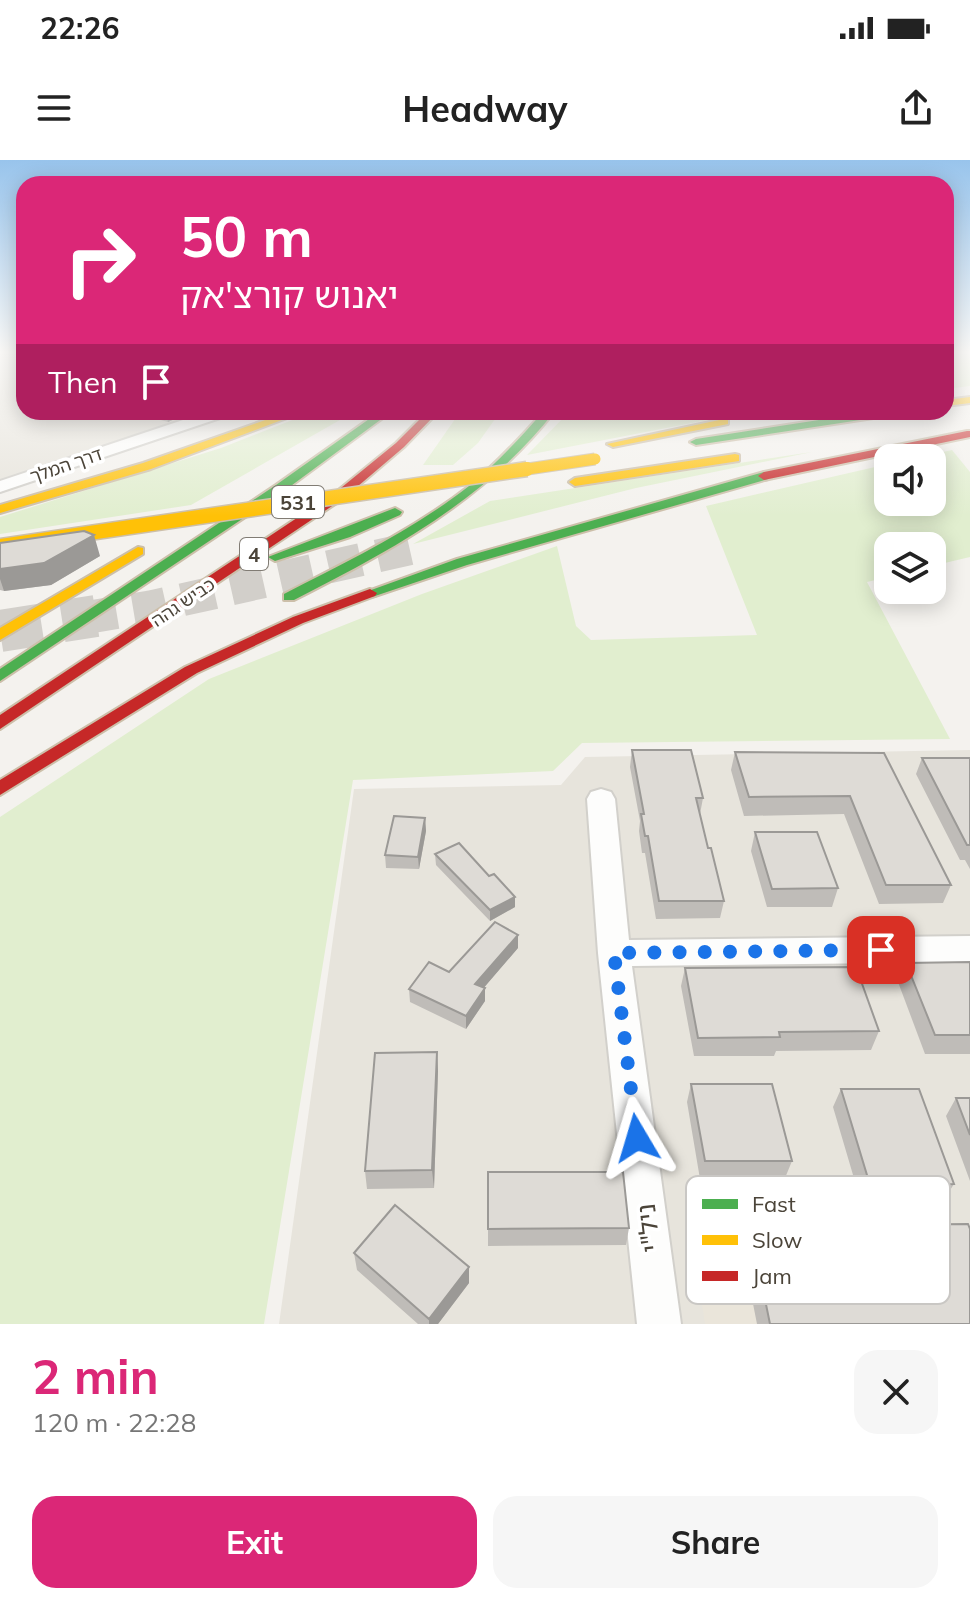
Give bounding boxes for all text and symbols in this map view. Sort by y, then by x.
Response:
text: 22:26 [40,9,119,47]
icon: menu [32,86,76,130]
text: Headway [402,86,568,131]
icon: share [894,86,938,130]
text: 50 m [180,201,313,271]
icon: right [48,208,152,312]
text: יאנוש קורצ'אק [180,272,398,317]
icon: arrive [134,360,178,404]
text: Then [48,363,118,401]
street label: דרך המלך [27,442,105,488]
map controls [874,444,946,604]
button: sound [874,444,946,516]
road number: 531 [272,486,324,518]
button: layers [874,532,946,604]
road number: 4 [240,538,268,570]
street label: כביש גהה [147,572,219,632]
pin [847,916,915,984]
icon: arrive [859,928,903,972]
position arrow [595,1096,679,1180]
legend [686,1176,950,1304]
text: Fast [752,1190,796,1218]
street label: ניל"י [629,1202,667,1254]
text: Slow [752,1226,802,1254]
text: Jam [752,1262,792,1290]
text: 2 min [32,1346,159,1406]
button: close [854,1350,938,1434]
text: 120 m · 22:28 [32,1406,196,1439]
button: Exit [32,1496,477,1588]
button: Share [493,1496,938,1588]

